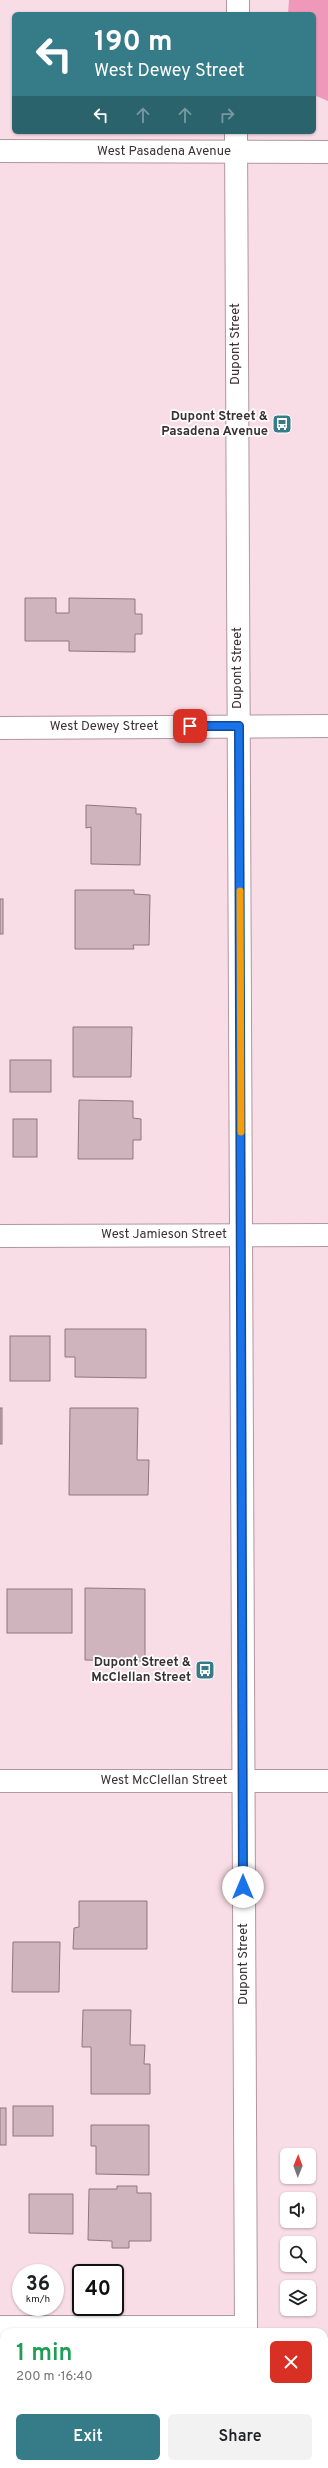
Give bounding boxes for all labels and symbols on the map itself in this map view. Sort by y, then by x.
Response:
street label: West Pasadena Avenue [97,144,231,160]
street label: Dupont Street [228,303,244,385]
place label: Dupont Street & Pasadena Avenue [161,409,268,440]
bus stop icon: Dupont Street & Pasadena Avenue [271,413,293,435]
street label: Dupont Street [230,627,246,709]
pin [173,709,207,743]
street label: West Dewey Street [50,719,158,735]
street label: West Jamieson Street [101,1227,227,1243]
place label: Dupont Street & McClellan Street [91,1655,191,1686]
bus stop icon: Dupont Street & McClellan Street [194,1659,216,1681]
street label: West McClellan Street [101,1773,228,1789]
position arrow [222,1866,264,1908]
street label: Dupont Street [236,1923,252,2005]
north arrow [280,2148,316,2184]
speed limit sign: 40 [72,2264,124,2316]

